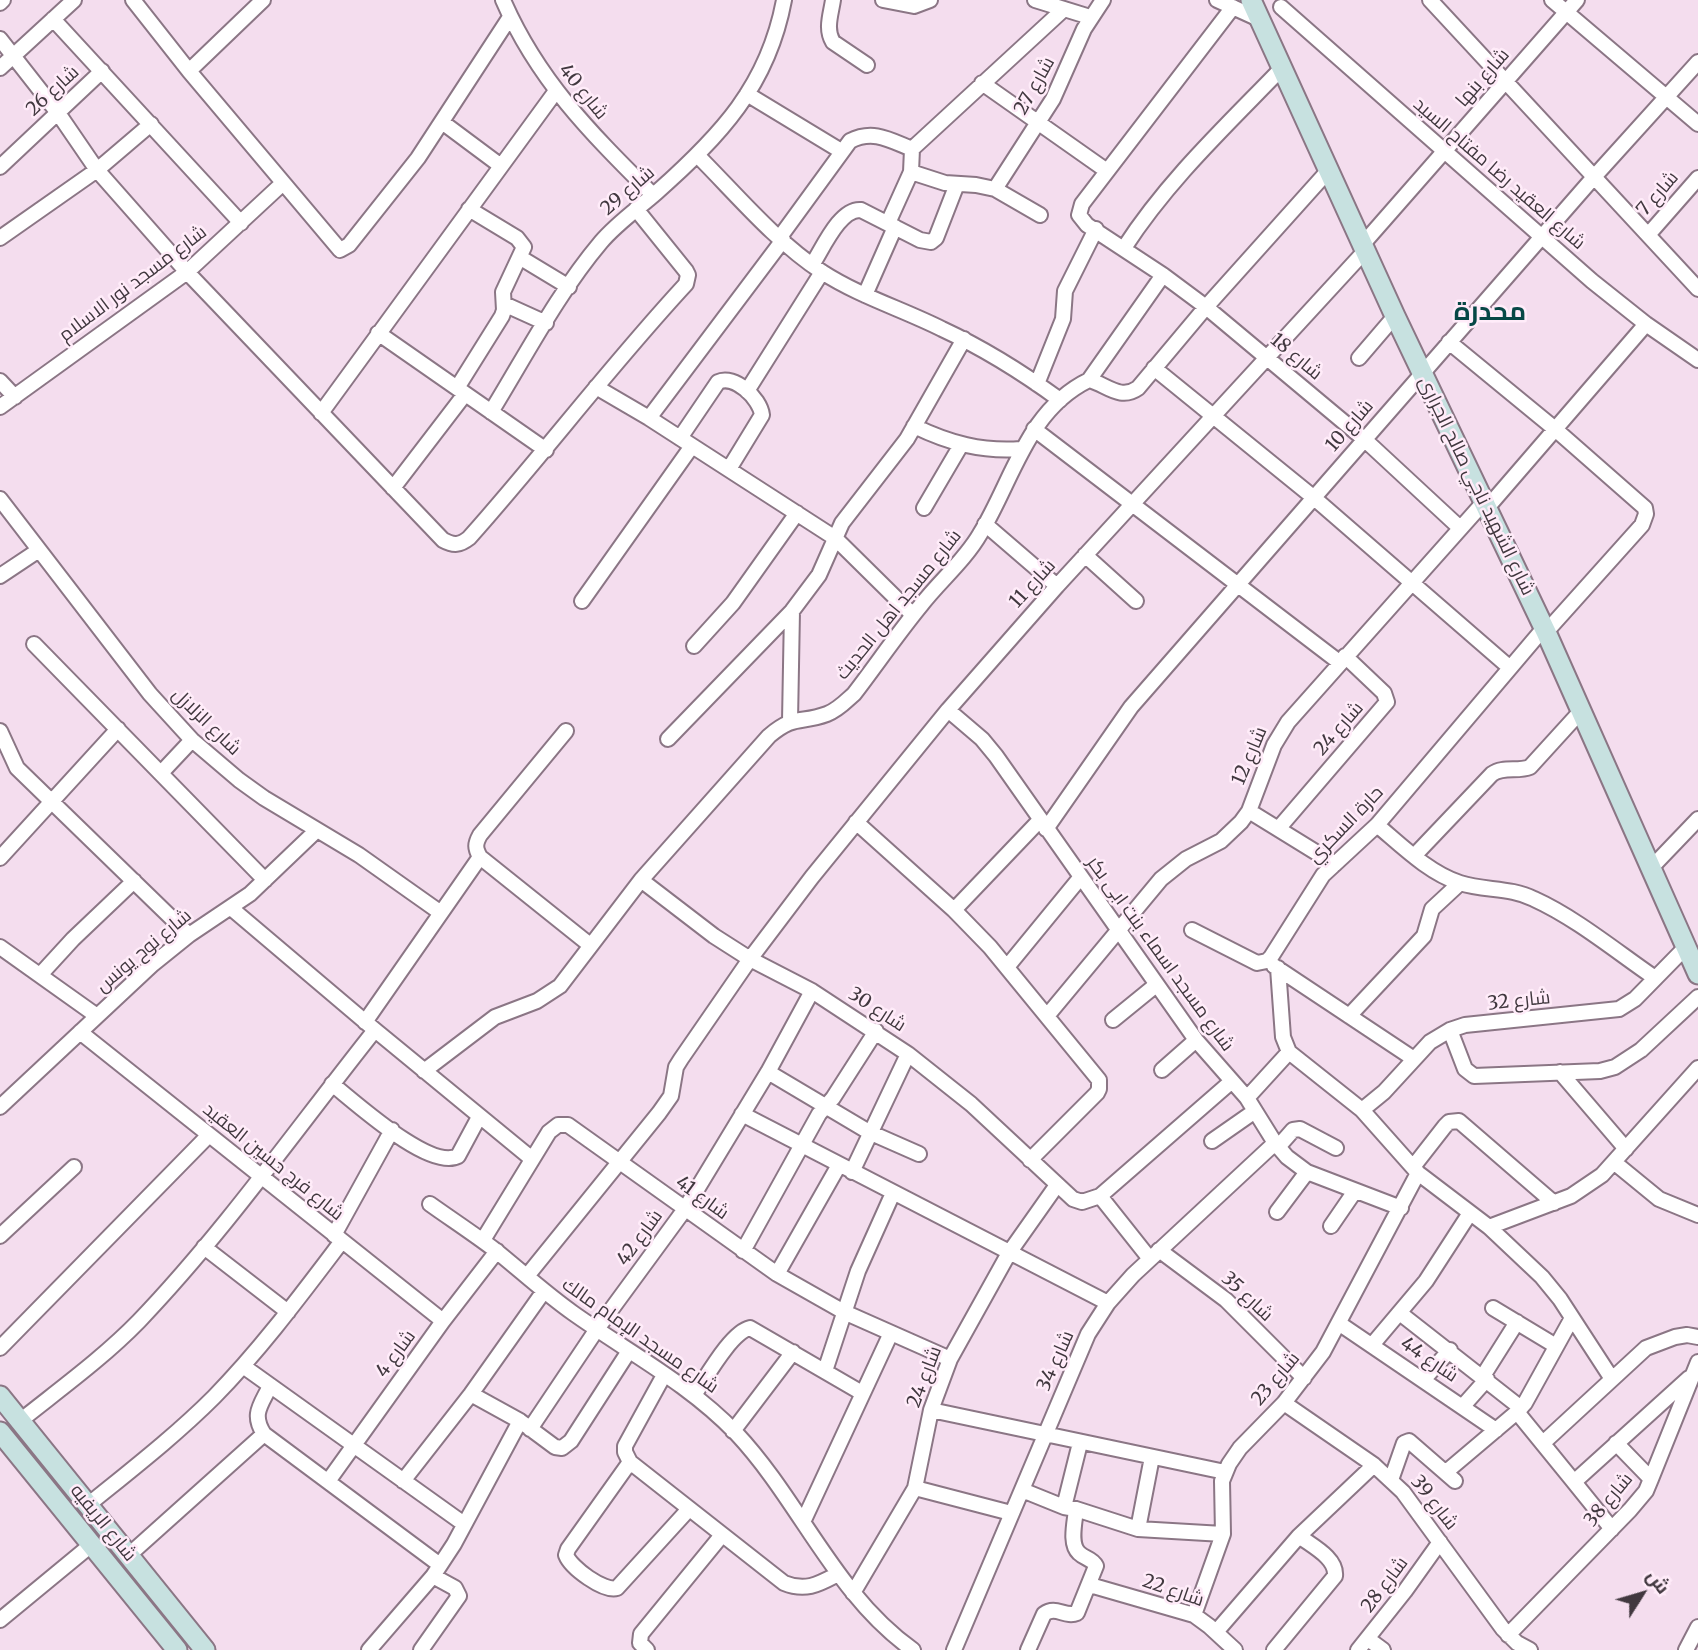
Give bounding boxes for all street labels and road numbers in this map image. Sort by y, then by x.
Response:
street label: شارع بنها [1451,44,1515,112]
street label: شارع 27 [1010,53,1060,119]
street label: شارع 40 [554,60,612,124]
street label: شارع 26 [22,61,84,121]
street label: شارع العقيد رضا مفتاح السيد [1408,93,1590,255]
street label: شارع 29 [597,162,659,220]
street label: شارع 7 [1632,167,1684,221]
street label: شارع مسجد نور الاسلام [55,221,211,347]
street label: شارع 18 [1265,329,1327,385]
street label: شارع الشهيد ناجي صالح الجرارى [1413,373,1539,599]
street label: شارع 10 [1321,395,1379,457]
street label: شارع مسجد اهل الحديث [831,525,967,685]
street label: شارع 11 [1005,555,1061,613]
street label: شارع الزلازل [167,684,245,760]
street label: شارع 24 [1309,697,1369,761]
street label: شارع 12 [1228,723,1272,789]
street label: حارة السكري [1304,782,1388,868]
street label: شارع مسجد اسماء بنت ابى بكر [1082,852,1238,1056]
street label: شارع نوح يونس [92,904,196,998]
street label: شارع 30 [844,983,910,1037]
street label: شارع 32 [1487,986,1551,1016]
street label: شارع فرج حسين العقيد [198,1098,348,1226]
street label: شارع 41 [671,1171,733,1225]
street label: شارع 42 [612,1206,668,1270]
street label: شارع 35 [1216,1267,1278,1327]
street label: شارع مسجد الإمام مالك [557,1273,723,1399]
street label: شارع 4 [371,1326,421,1382]
street label: شارع 34 [1033,1327,1079,1395]
street label: شارع 44 [1396,1332,1462,1388]
street label: شارع 24 [903,1343,947,1411]
street label: شارع 23 [1247,1348,1305,1410]
street label: شارع 38 [1580,1468,1638,1532]
street label: شارع 39 [1406,1471,1462,1535]
street label: شارع الريفيه [65,1480,141,1566]
street label: شارع 28 [1357,1553,1413,1617]
street label: شارع 22 [1139,1570,1207,1612]

